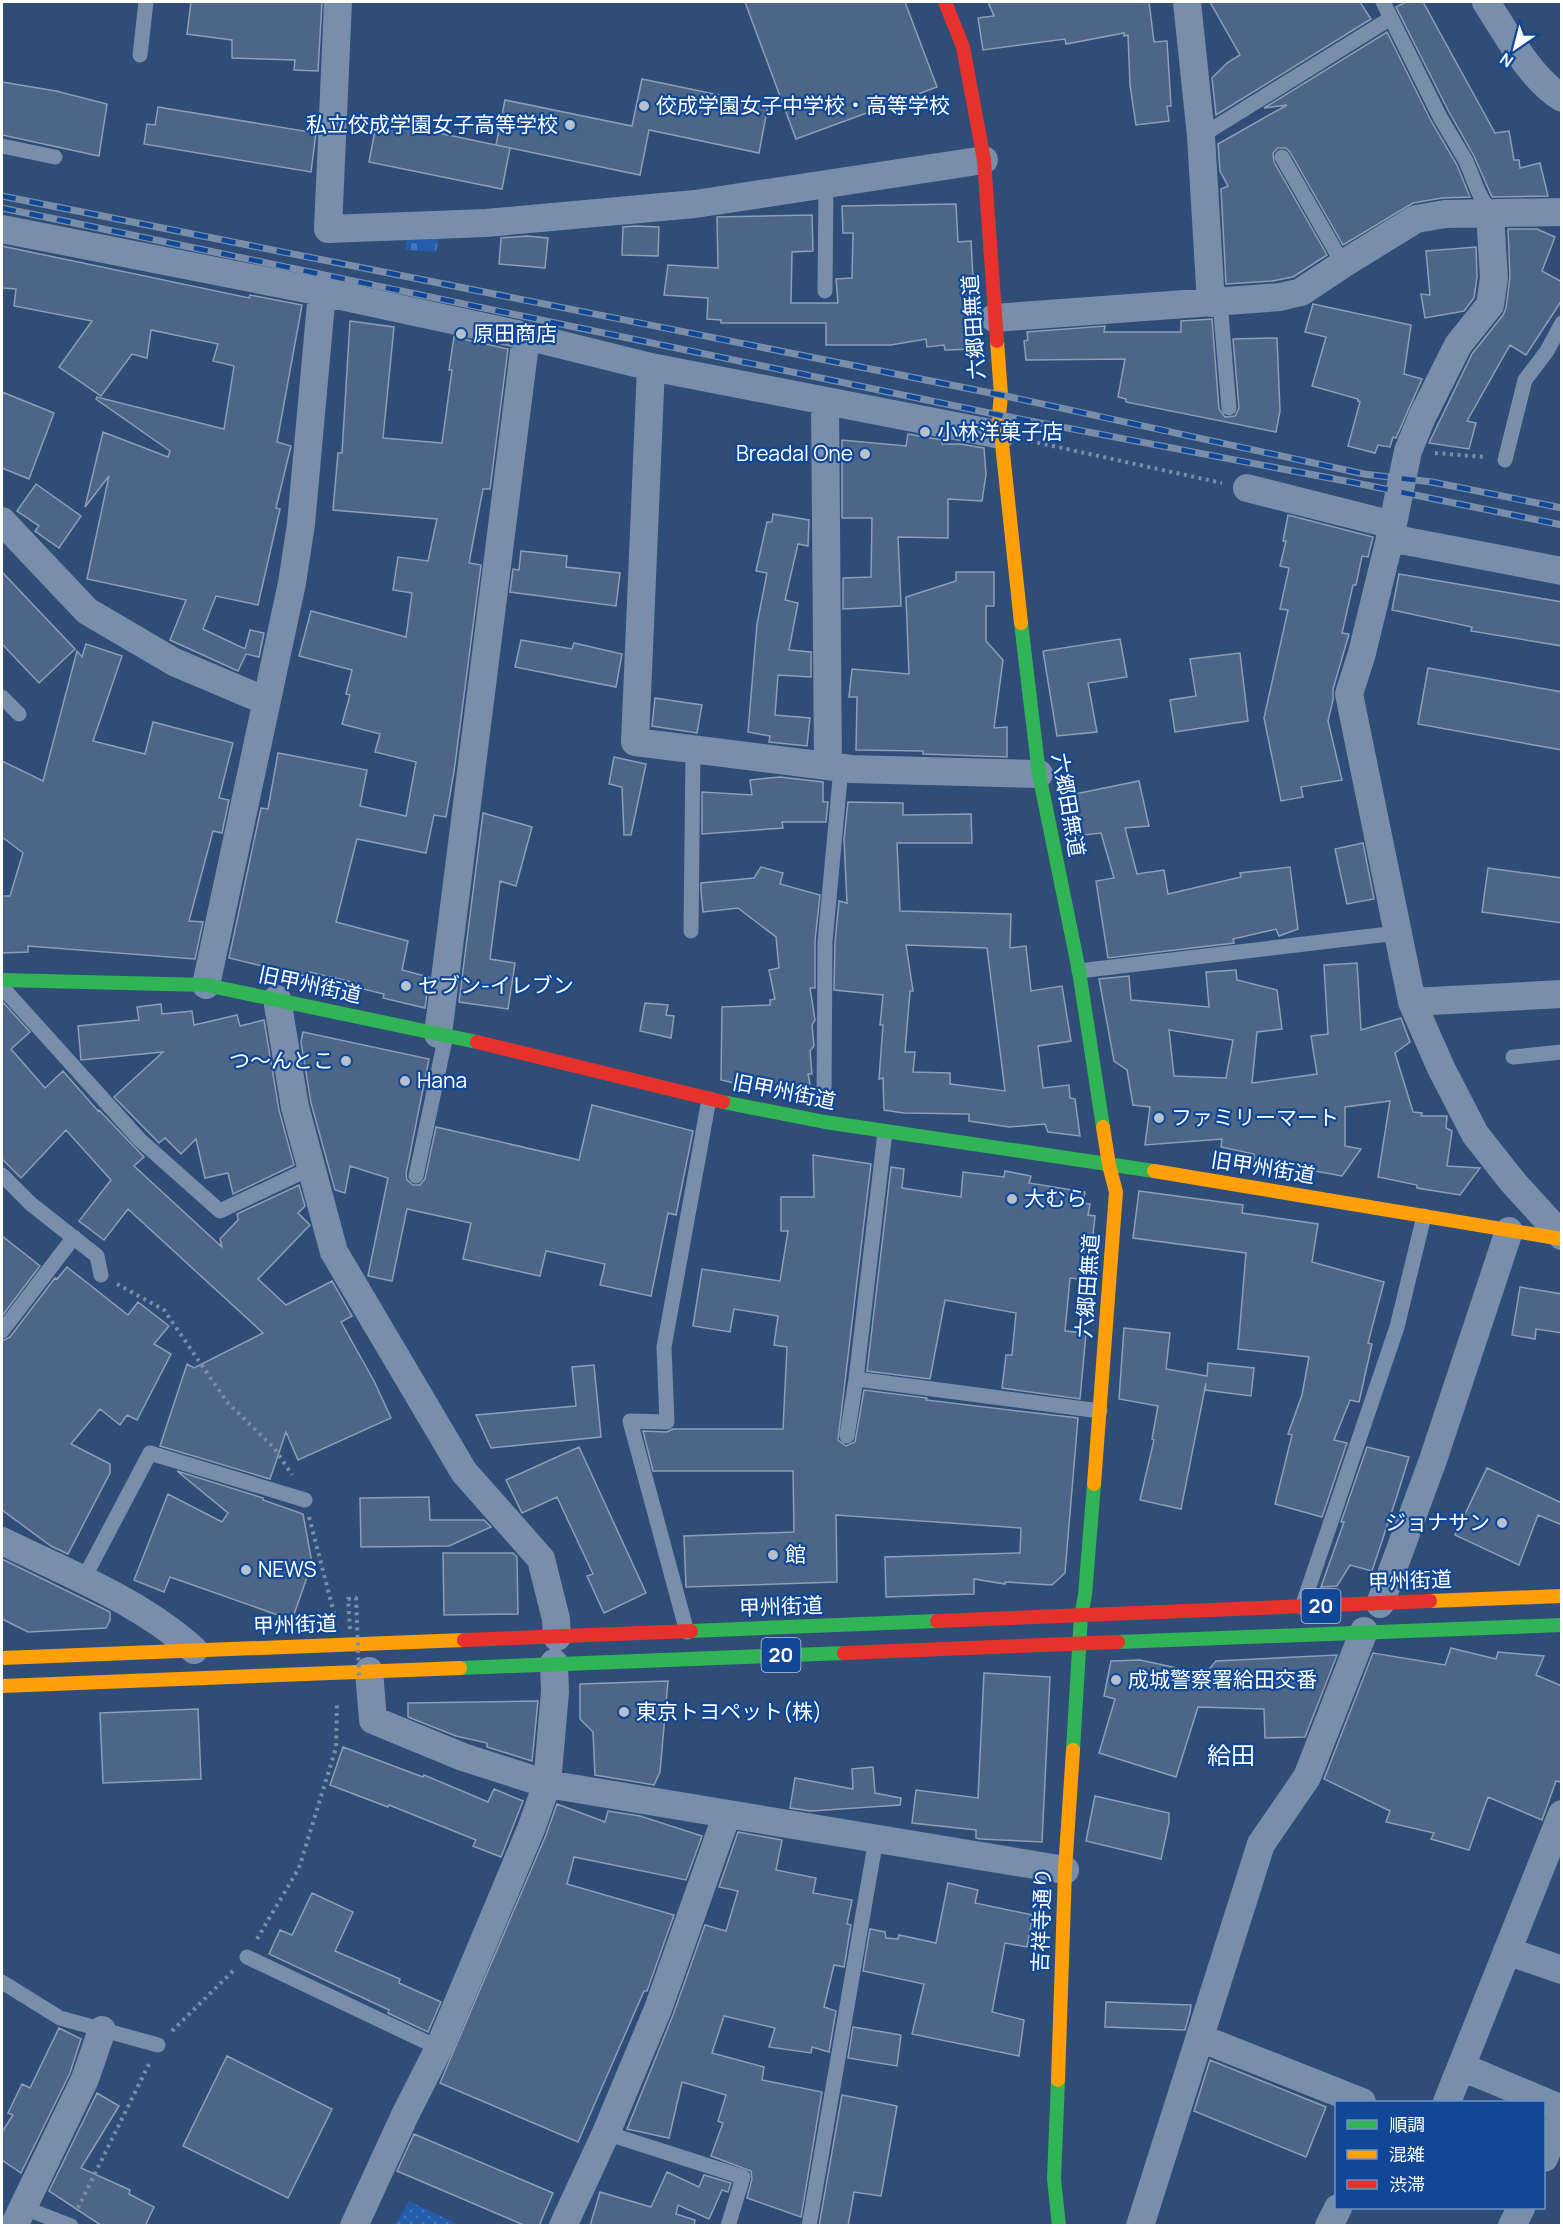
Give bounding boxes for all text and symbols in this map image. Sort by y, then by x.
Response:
north arrow [1485,18,1545,78]
text: N [1495,48,1517,73]
place label: 佼成学園女子中学校・高等学校 [656,91,950,119]
marker: 佼成学園女子中学校・高等学校 [637,99,651,113]
place label: 私立佼成学園女子高等学校 [306,110,558,138]
marker: 私立佼成学園女子高等学校 [563,118,577,132]
street label: 六郷田無道 [955,274,991,380]
place label: 原田商店 [473,319,557,347]
marker: 原田商店 [454,327,468,341]
place label: 小林洋菓子店 [937,417,1063,445]
marker: 小林洋菓子店 [918,425,932,439]
place label: Breadal One [736,439,853,467]
marker: Breadal One [858,447,872,461]
street label: 六郷田無道 [1046,751,1092,859]
street label: 旧甲州街道 [256,959,364,1009]
place label: セブン-イレブン [418,971,574,999]
marker: セブン-イレブン [399,979,413,993]
place label: つ～んとこ [229,1046,334,1074]
marker: つ～んとこ [339,1054,353,1068]
place label: Hana [417,1066,467,1094]
street label: 旧甲州街道 [730,1067,838,1115]
marker: Hana [398,1074,412,1088]
place label: ファミリーマート [1171,1103,1339,1131]
marker: ファミリーマート [1152,1111,1166,1125]
street label: 旧甲州街道 [1209,1145,1317,1189]
place label: 大むら [1024,1184,1087,1212]
marker: 大むら [1005,1192,1019,1206]
street label: 六郷田無道 [1069,1233,1105,1339]
place label: ジョナサン [1385,1508,1490,1536]
marker: ジョナサン [1495,1516,1509,1530]
place label: 館 [785,1540,806,1568]
marker: 館 [766,1548,780,1562]
place label: NEWS [258,1555,317,1583]
marker: NEWS [239,1563,253,1577]
street label: 甲州街道 [1368,1565,1452,1595]
road number: 20 [1302,1589,1340,1623]
street label: 甲州街道 [739,1591,823,1621]
street label: 甲州街道 [253,1609,337,1639]
road number: 20 [762,1638,800,1672]
place label: 成城警察署給田交番 [1128,1665,1317,1693]
marker: 成城警察署給田交番 [1109,1673,1123,1687]
place label: 東京トヨペット(株) [636,1697,822,1725]
marker: 東京トヨペット(株) [617,1705,631,1719]
district label: 給田 [1207,1738,1255,1771]
street label: 吉祥寺通り [1025,1867,1057,1973]
legend [1335,2101,1545,2209]
text: 順調 [1389,2112,1425,2136]
text: 混雑 [1389,2142,1425,2166]
text: 渋滞 [1389,2172,1425,2196]

